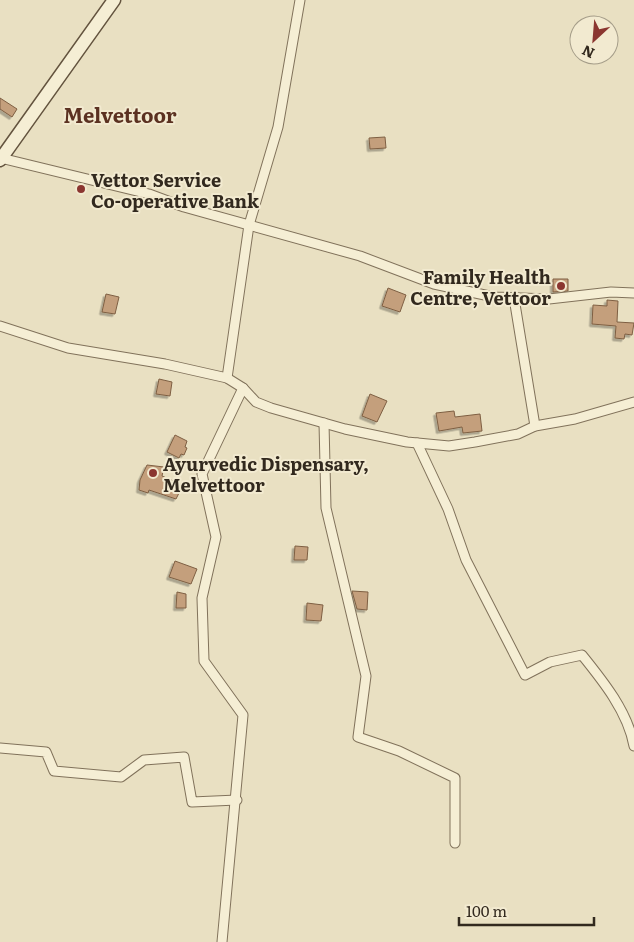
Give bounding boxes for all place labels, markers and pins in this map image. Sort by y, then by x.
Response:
place label: Vettor Service Co-operative Bank [91,166,260,214]
marker: Vettor Service Co-operative Bank [75,183,87,195]
place label: Family Health Centre, Vettoor [410,263,551,311]
marker: Family Health Centre, Vettoor [555,280,567,292]
place label: Ayurvedic Dispensary, Melvettoor [163,450,369,498]
marker: Ayurvedic Dispensary, Melvettoor [147,467,159,479]

